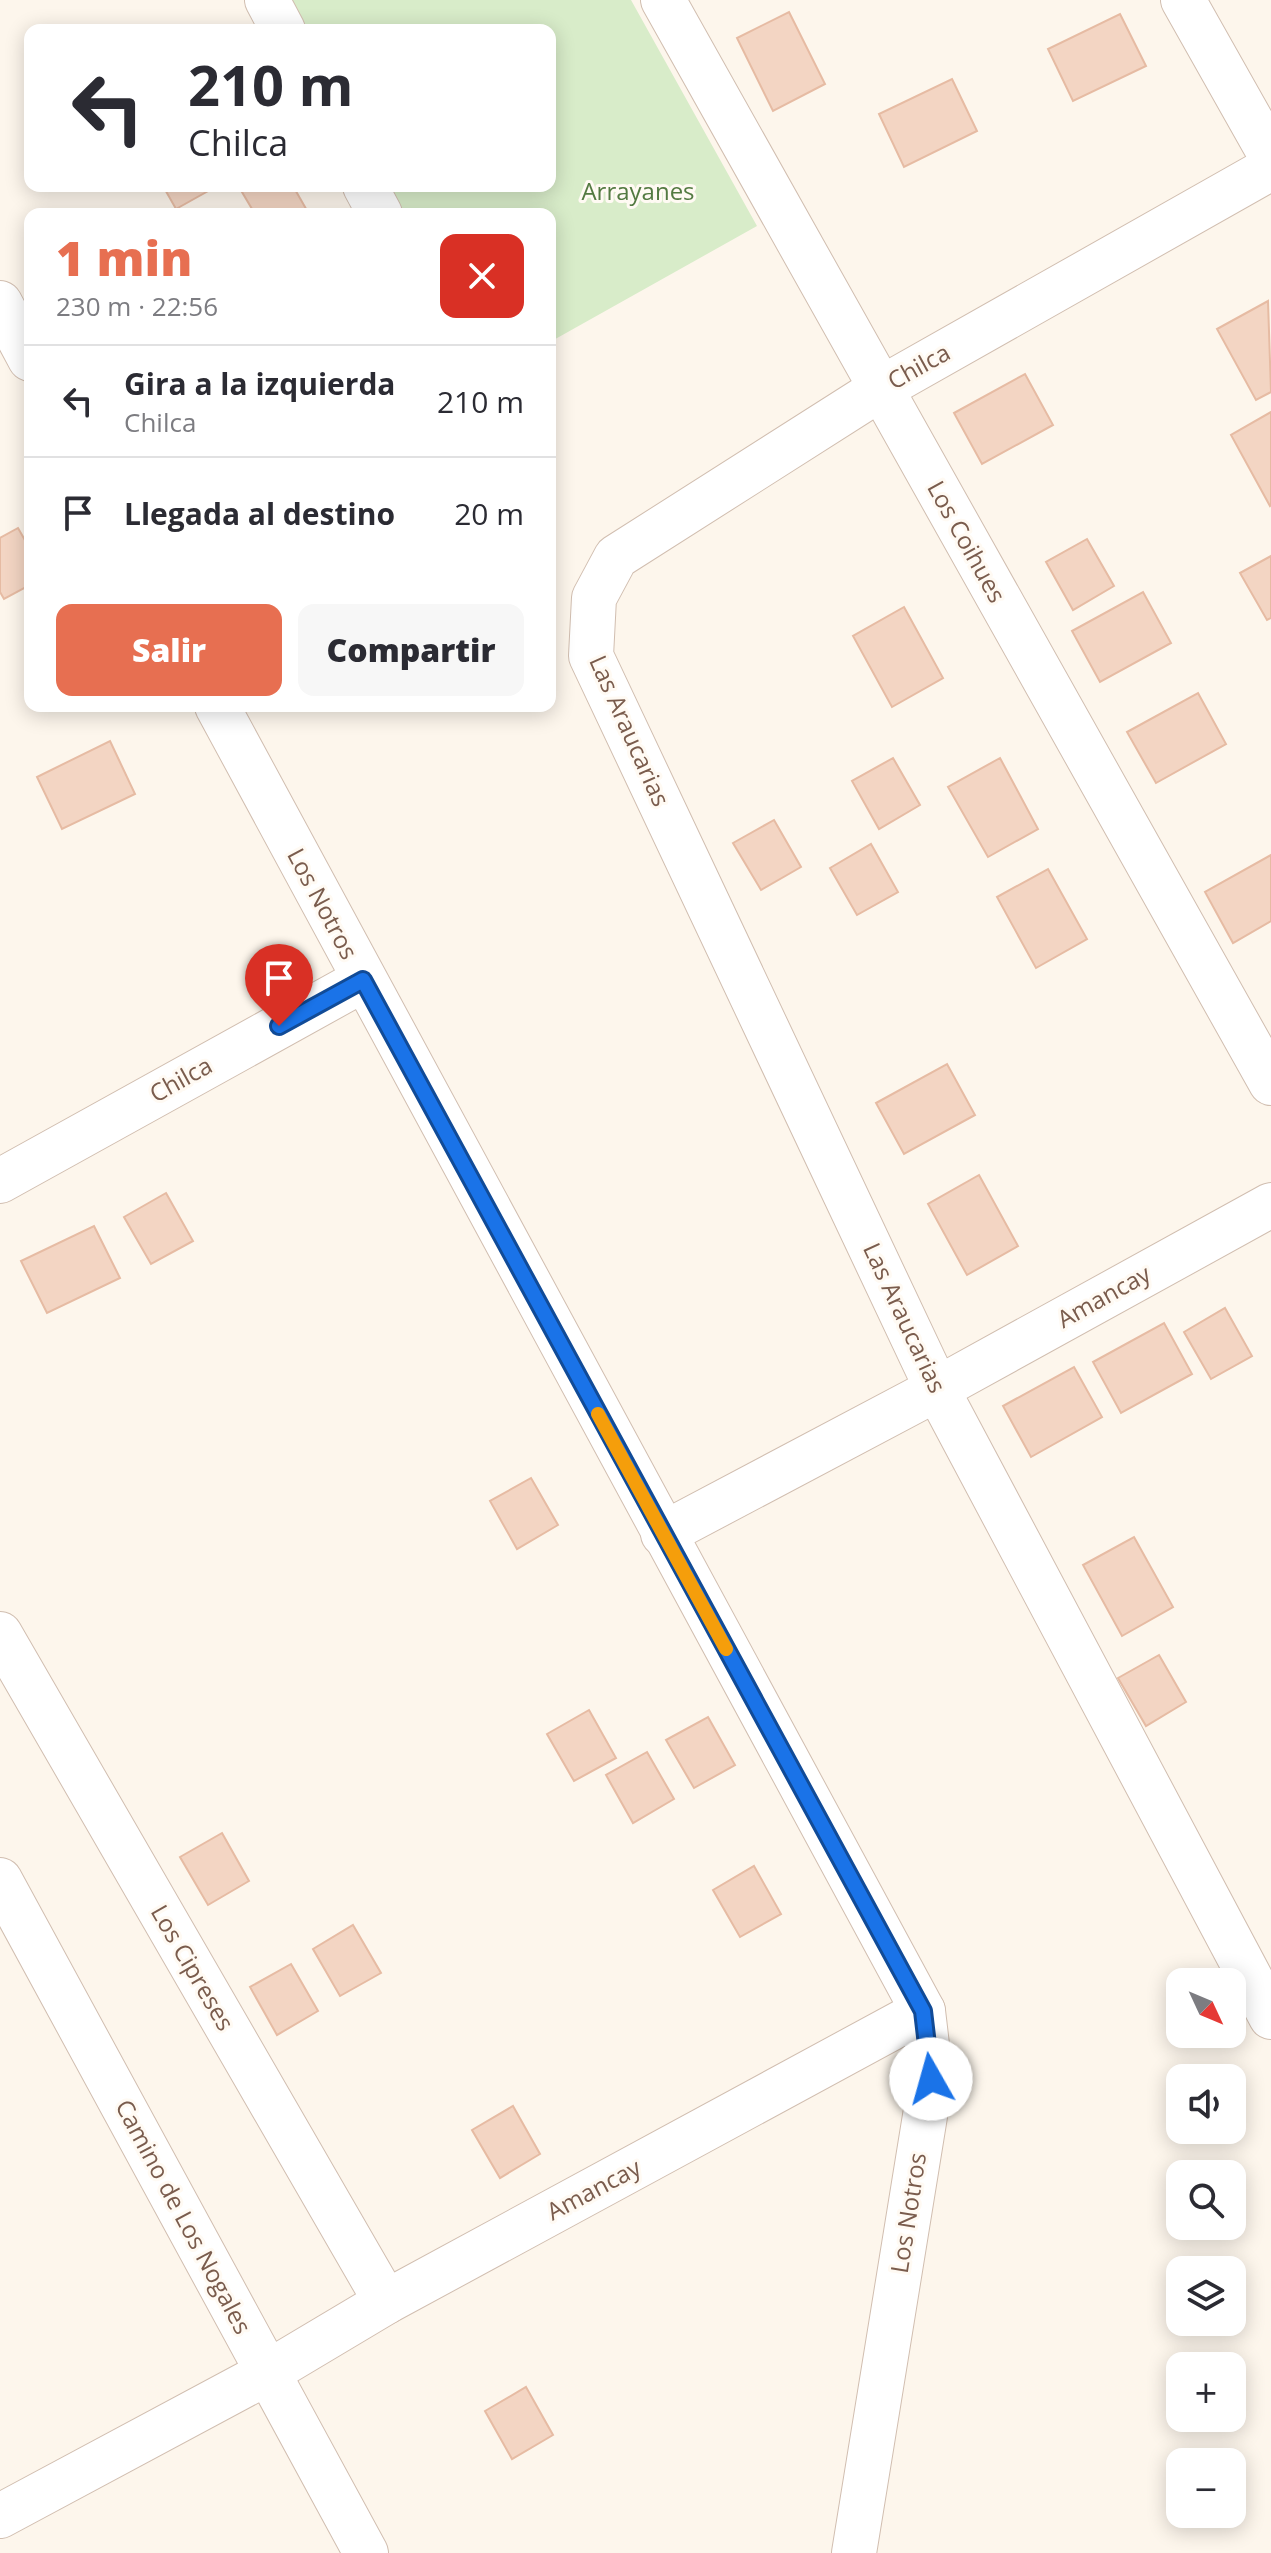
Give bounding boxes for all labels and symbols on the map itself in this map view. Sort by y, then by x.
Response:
park label: Arrayanes [581,174,695,207]
street label: Chilca [881,335,955,396]
street label: Los Coihues [920,474,1014,608]
street label: Las Araucarias [582,650,678,811]
street label: Los Notros [280,842,366,965]
pin [245,944,313,1026]
street label: Chilca [143,1048,217,1109]
street label: Las Araucarias [856,1237,955,1398]
street label: Amancay [1051,1256,1157,1335]
street label: Los Cipreses [144,1898,243,2036]
north arrow [1166,1968,1246,2048]
position arrow [889,2037,973,2121]
street label: Camino de Los Nogales [108,2093,260,2339]
street label: Amancay [540,2150,647,2227]
street label: Los Notros [882,2150,933,2275]

